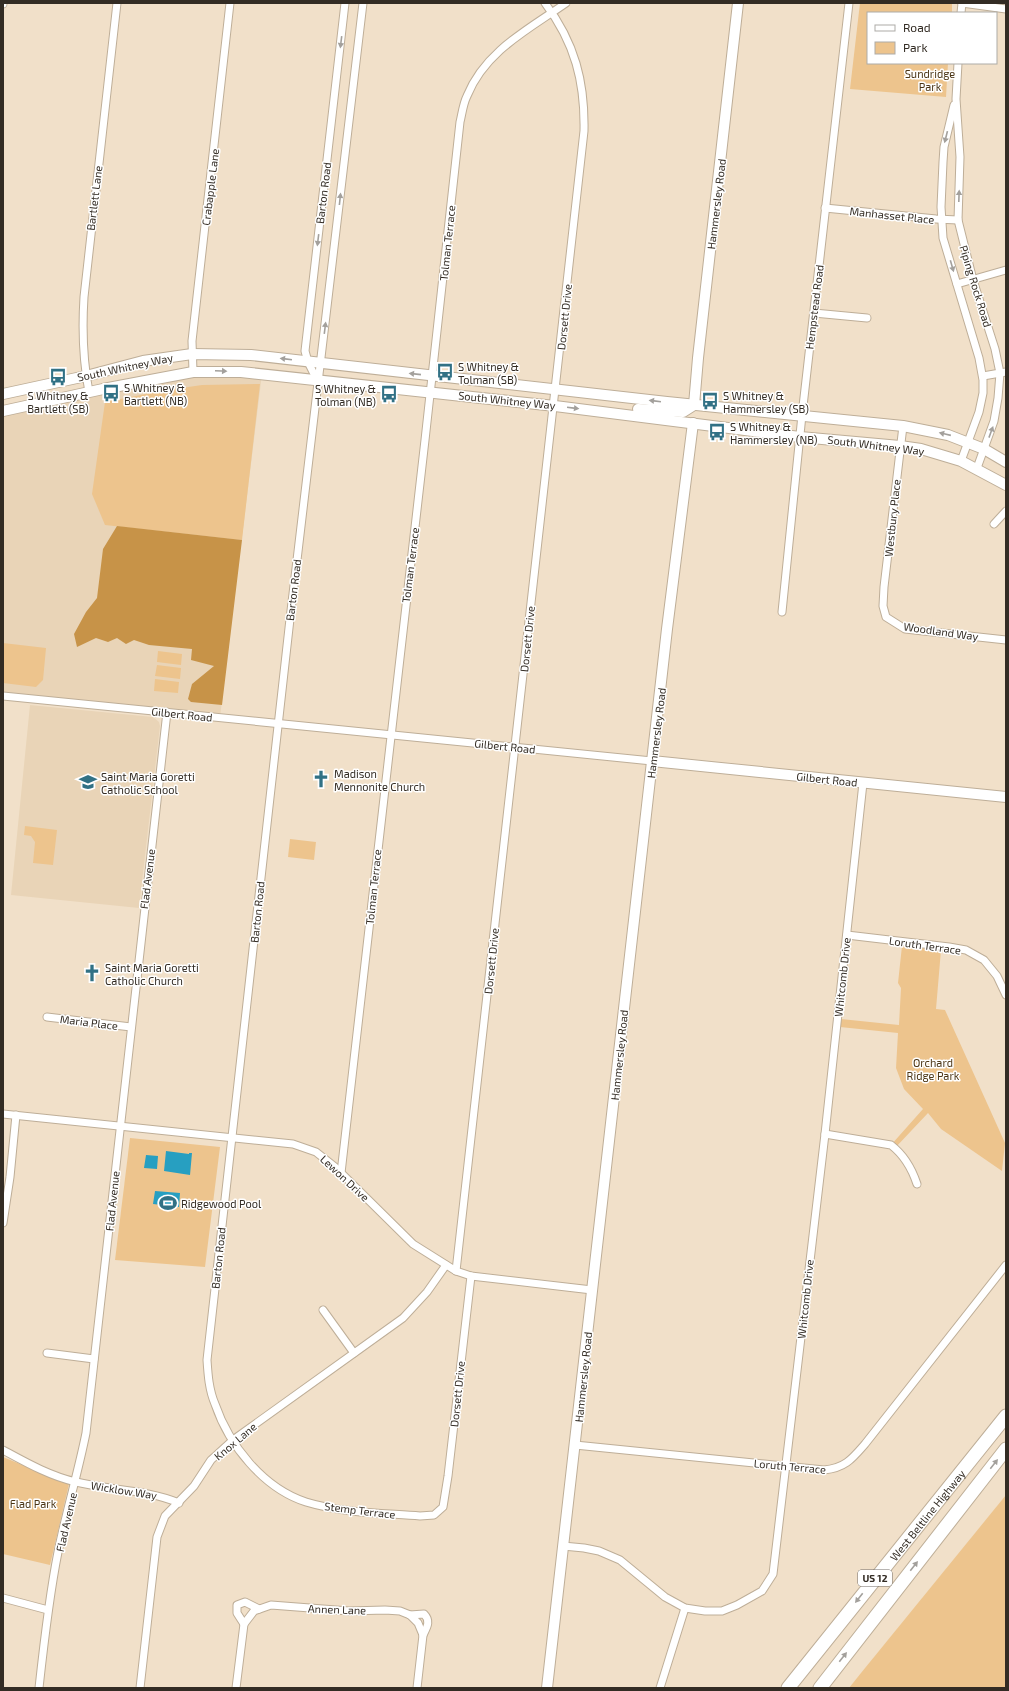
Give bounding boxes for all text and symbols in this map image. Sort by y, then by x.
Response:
legend [867,12,997,64]
text: Road [903,20,931,34]
one-way arrow [337,36,344,48]
text: Park [903,40,928,54]
park label: Sundridge Park [905,67,955,93]
one-way arrow [943,131,949,143]
street label: Crabapple Lane [199,148,221,226]
street label: Hammersley Road [704,158,728,250]
street label: Barton Road [313,161,333,225]
street label: Bartlett Lane [84,165,104,231]
one-way arrow [956,189,962,202]
one-way arrow [337,192,343,205]
street label: Tolman Terrace [437,204,457,282]
street label: Manhasset Place [849,204,935,226]
one-way arrow [315,234,321,246]
street label: Piping Rock Road [957,243,995,329]
one-way arrow [949,259,955,272]
street label: Hempstead Road [802,264,826,350]
street label: Dorsett Drive [554,283,574,351]
one-way arrow [322,322,328,334]
street label: South Whitney Way [76,350,174,384]
one-way arrow [280,356,292,362]
place label: S Whitney & Tolman (SB) [458,360,519,386]
bus stop icon: S Whitney & Tolman (SB) [435,362,455,382]
bus stop icon: S Whitney & Bartlett (SB) [48,367,68,387]
one-way arrow [215,368,227,375]
one-way arrow [409,371,421,377]
place label: S Whitney & Bartlett (NB) [124,381,187,407]
place label: S Whitney & Tolman (NB) [315,382,376,408]
bus stop icon: S Whitney & Bartlett (NB) [101,383,121,403]
bus stop icon: S Whitney & Tolman (NB) [379,384,399,404]
street label: South Whitney Way [458,388,556,412]
place label: S Whitney & Bartlett (SB) [27,389,89,415]
place label: S Whitney & Hammersley (SB) [723,389,809,415]
bus stop icon: S Whitney & Hammersley (SB) [700,391,720,411]
one-way arrow [649,398,661,404]
one-way arrow [567,405,579,411]
place label: S Whitney & Hammersley (NB) [730,420,818,446]
bus stop icon: S Whitney & Hammersley (NB) [707,422,727,442]
one-way arrow [988,425,994,437]
one-way arrow [939,431,951,437]
street label: South Whitney Way [827,433,925,457]
street label: Westbury Place [881,478,903,557]
street label: Tolman Terrace [399,526,421,604]
street label: Barton Road [283,558,303,622]
street label: Dorsett Drive [517,605,537,673]
street label: Woodland Way [903,619,979,643]
street label: Hammersley Road [644,687,668,779]
street label: Gilbert Road [151,704,213,724]
street label: Gilbert Road [474,736,536,756]
place label: Madison Mennonite Church [334,767,425,793]
church icon: Madison Mennonite Church [311,769,331,789]
street label: Gilbert Road [796,769,858,789]
place label: Saint Maria Goretti Catholic School [101,770,195,796]
school or university icon: Saint Maria Goretti Catholic School [78,772,98,792]
street label: Flad Avenue [137,848,157,910]
street label: Tolman Terrace [363,848,383,926]
street label: Barton Road [247,881,267,943]
street label: Dorsett Drive [481,927,501,995]
street label: Loruth Terrace [888,934,962,956]
street label: Whitcomb Drive [831,937,853,1017]
place label: Saint Maria Goretti Catholic Church [105,961,199,987]
church icon: Saint Maria Goretti Catholic Church [82,963,102,983]
street label: Hammersley Road [608,1009,630,1101]
street label: Maria Place [59,1012,119,1032]
park label: Orchard Ridge Park [907,1056,960,1082]
street label: Lewon Drive [318,1152,372,1204]
street label: Flad Avenue [102,1170,122,1232]
sports icon: Ridgewood Pool [158,1193,178,1213]
place label: Ridgewood Pool [181,1197,262,1210]
street label: Barton Road [208,1227,228,1289]
street label: Whitcomb Drive [794,1259,816,1339]
street label: Hammersley Road [572,1331,594,1423]
street label: Dorsett Drive [447,1360,467,1428]
street label: Knox Lane [211,1419,259,1462]
street label: Loruth Terrace [753,1456,827,1476]
one-way arrow [990,1458,999,1469]
street label: West Beltline Highway [886,1467,967,1563]
street label: Wicklow Way [90,1478,158,1502]
street label: Flad Avenue [53,1491,79,1553]
park label: Flad Park [10,1497,57,1510]
street label: Stemp Terrace [324,1499,396,1521]
one-way arrow [910,1561,919,1572]
road number: US 12 [858,1570,892,1586]
one-way arrow [855,1593,864,1604]
street label: Annen Lane [308,1601,366,1617]
one-way arrow [839,1651,847,1662]

